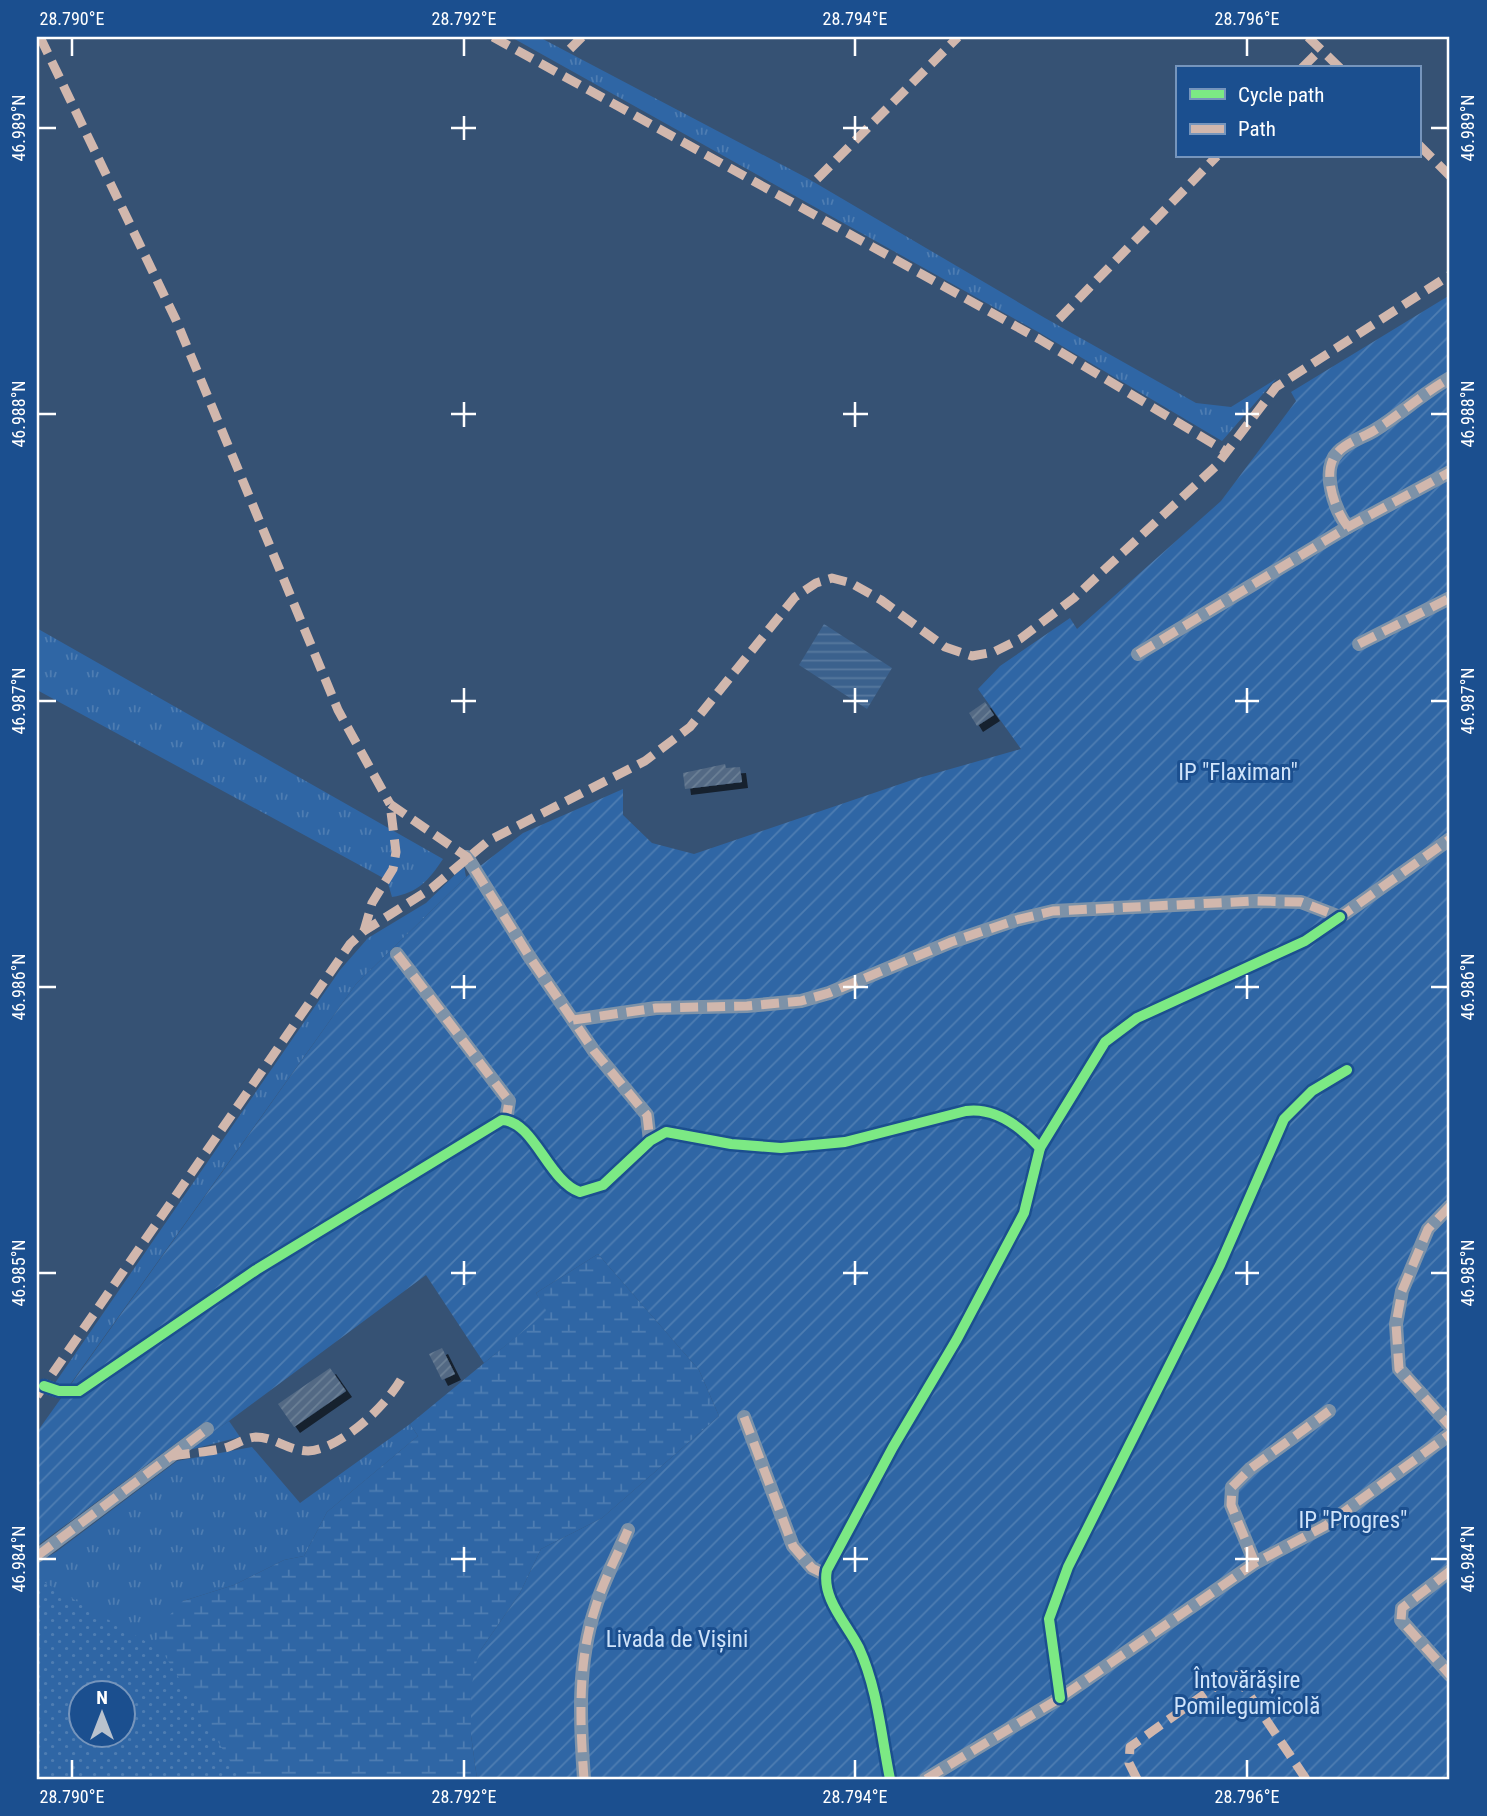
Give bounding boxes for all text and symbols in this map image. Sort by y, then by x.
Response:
text: 28.790°E [40,8,104,29]
text: 28.792°E [432,8,496,29]
text: 28.794°E [823,8,887,29]
text: 28.796°E [1215,8,1279,29]
legend [1176,66,1420,158]
text: Cycle path [1238,83,1324,107]
text: 46.989°N [8,94,29,162]
text: 46.989°N [1457,94,1478,162]
text: Path [1238,117,1276,141]
text: 46.988°N [8,380,29,448]
text: 46.988°N [1457,380,1478,448]
text: 46.987°N [8,667,29,735]
text: 46.987°N [1457,667,1478,735]
park label: IP "Flaximan" [1178,759,1298,786]
text: 46.986°N [8,953,29,1021]
text: 46.986°N [1457,953,1478,1021]
text: 46.985°N [8,1239,29,1307]
text: 46.985°N [1457,1239,1478,1307]
park label: IP "Progres" [1299,1507,1408,1534]
text: 46.984°N [8,1525,29,1593]
text: 46.984°N [1457,1525,1478,1593]
park label: Livada de Vișini [606,1626,748,1653]
park label: Întovărășire Pomilegumicolă [1174,1666,1320,1720]
north arrow [66,1680,136,1750]
text: N [96,1686,108,1709]
text: 28.790°E [40,1786,104,1807]
text: 28.792°E [432,1786,496,1807]
text: 28.794°E [823,1786,887,1807]
text: 28.796°E [1215,1786,1279,1807]

